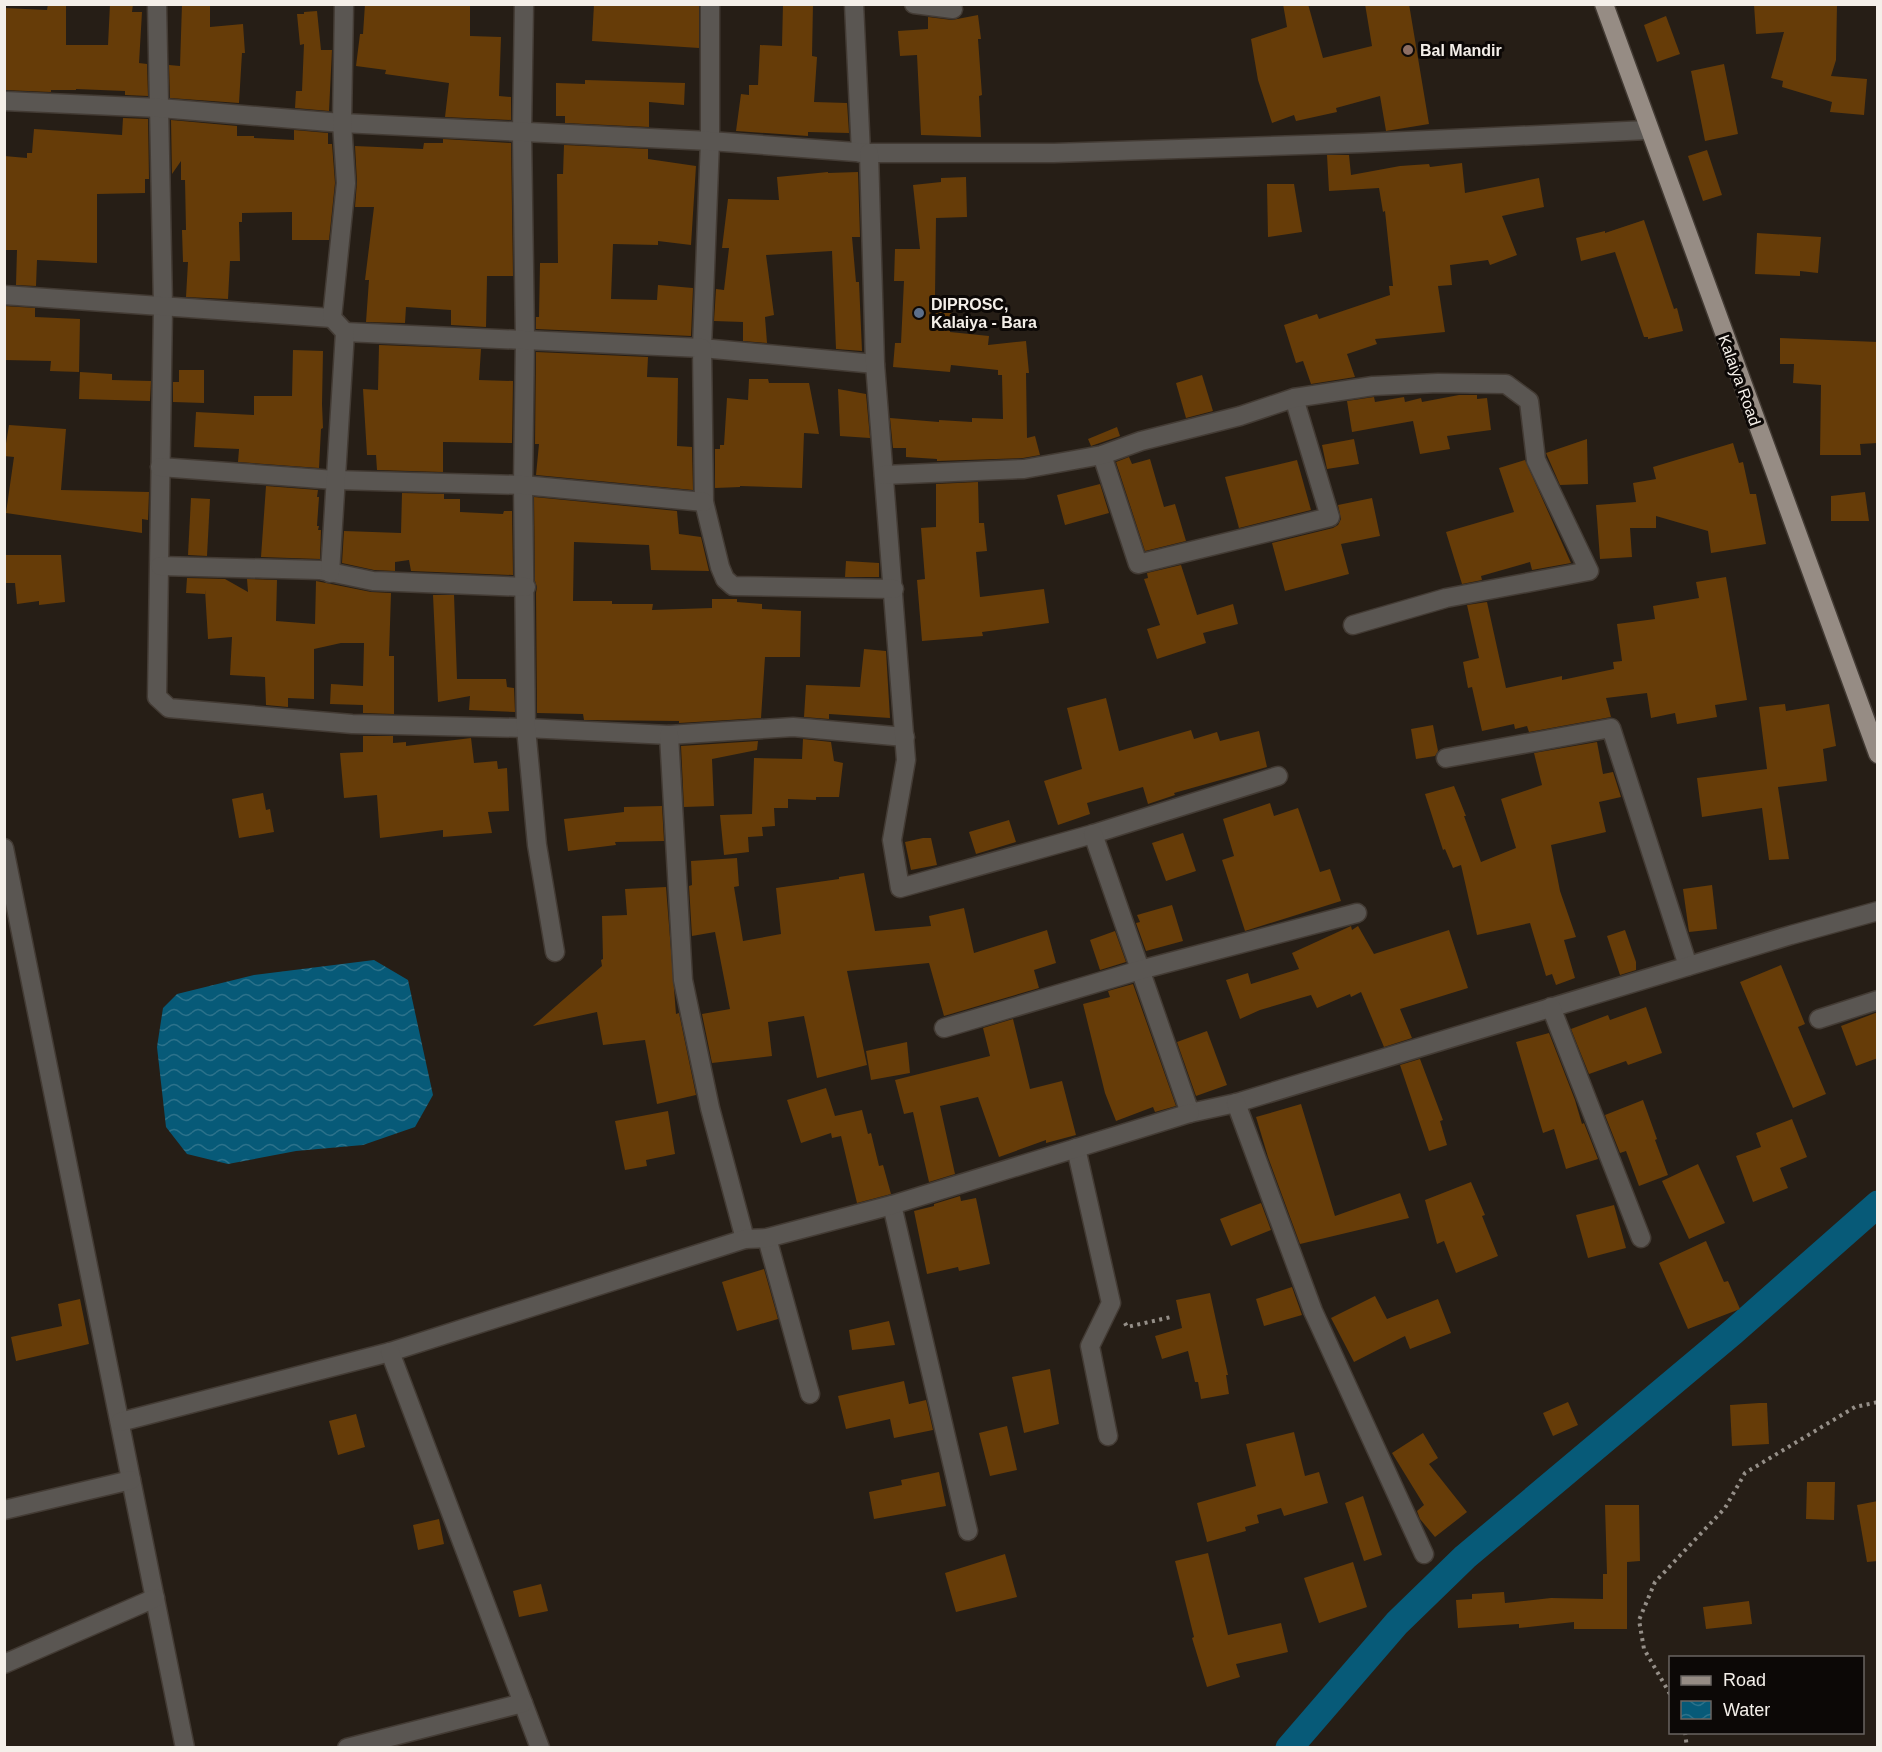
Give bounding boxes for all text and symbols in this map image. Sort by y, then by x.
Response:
place label: Bal Mandir [1420,42,1502,59]
marker: Bal Mandir [1401,43,1415,57]
place label: DIPROSC, Kalaiya - Bara [931,296,1037,331]
marker: DIPROSC, Kalaiya - Bara [912,306,926,320]
street label: Kalaiya Road [1715,333,1764,428]
legend [1669,1656,1864,1734]
text: Road [1723,1670,1766,1690]
text: Water [1723,1700,1770,1720]

